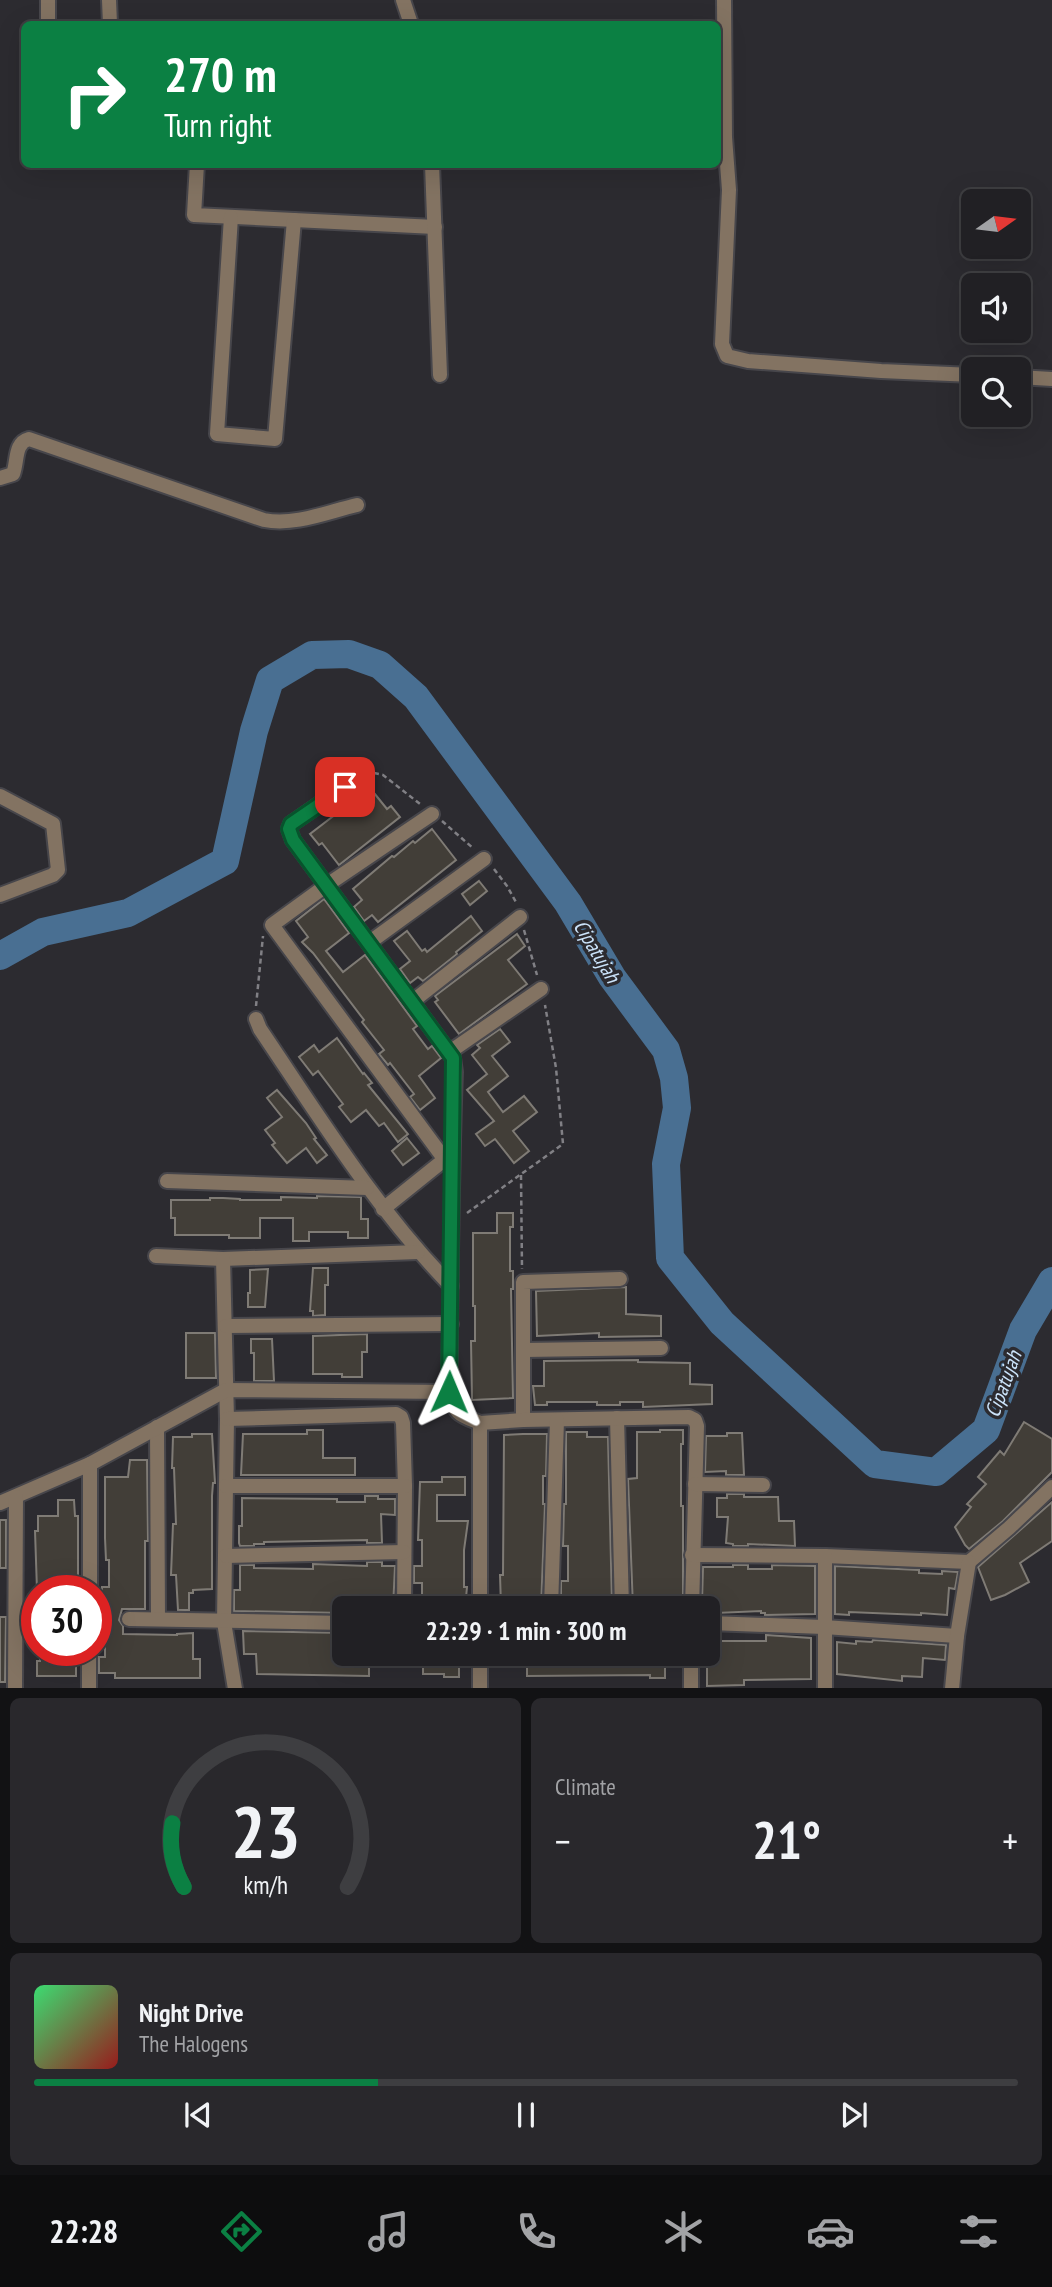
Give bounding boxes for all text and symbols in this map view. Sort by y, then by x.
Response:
text: 270 m [164,42,277,106]
icon: right [49,49,140,140]
text: Turn right [164,104,272,146]
north arrow [961,189,1031,259]
map controls [961,189,1031,427]
button: sound [961,273,1031,343]
button: search [961,357,1031,427]
pin [315,757,375,817]
icon: arrive [326,768,364,806]
water label: Cipatujah [568,915,627,989]
water label: Cipatujah [979,1345,1028,1421]
position arrow [412,1355,486,1429]
speed limit sign: 30 [21,1575,112,1666]
text: 22:29 · 1 min · 300 m [426,1614,626,1647]
text: Climate [555,1772,616,1801]
text: 23 [231,1783,300,1877]
text: 21° [752,1806,821,1873]
text: − [555,1816,571,1865]
text: + [1002,1816,1018,1865]
text: km/h [243,1868,288,1900]
text: Night Drive [139,1996,244,2029]
text: The Halogens [139,2029,248,2058]
icon: previous [179,2096,217,2134]
icon: pause [507,2096,545,2134]
icon: next [835,2096,873,2134]
icon: directions [217,2207,266,2256]
icon: music [364,2207,413,2256]
icon: phone [512,2207,561,2256]
icon: climate [659,2207,708,2256]
icon: car [806,2207,855,2256]
icon: filters [954,2207,1003,2256]
text: 22:28 [49,2210,118,2252]

